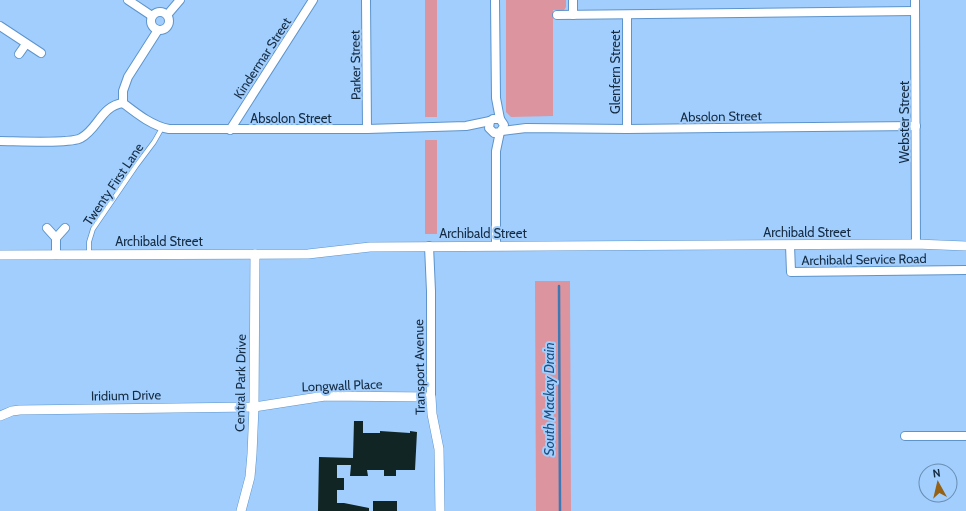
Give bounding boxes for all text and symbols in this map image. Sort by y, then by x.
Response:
street label: Kindermar Street [230,14,295,102]
street label: Parker Street [346,29,364,100]
street label: Glenfern Street [607,29,623,114]
street label: Webster Street [896,80,912,163]
street label: Absolon Street [680,107,763,125]
street label: Absolon Street [250,110,332,126]
street label: Twenty First Lane [80,139,147,228]
street label: Archibald Street [763,224,851,240]
street label: Archibald Street [439,225,527,241]
street label: Archibald Street [115,233,203,249]
street label: Archibald Service Road [801,250,927,268]
street label: Transport Avenue [410,319,428,415]
street label: Central Park Drive [231,334,249,432]
water label: South Mackay Drain [540,342,558,456]
street label: Longwall Place [301,376,383,394]
street label: Iridium Drive [91,386,162,404]
north arrow [918,463,958,503]
text: N [932,466,941,481]

